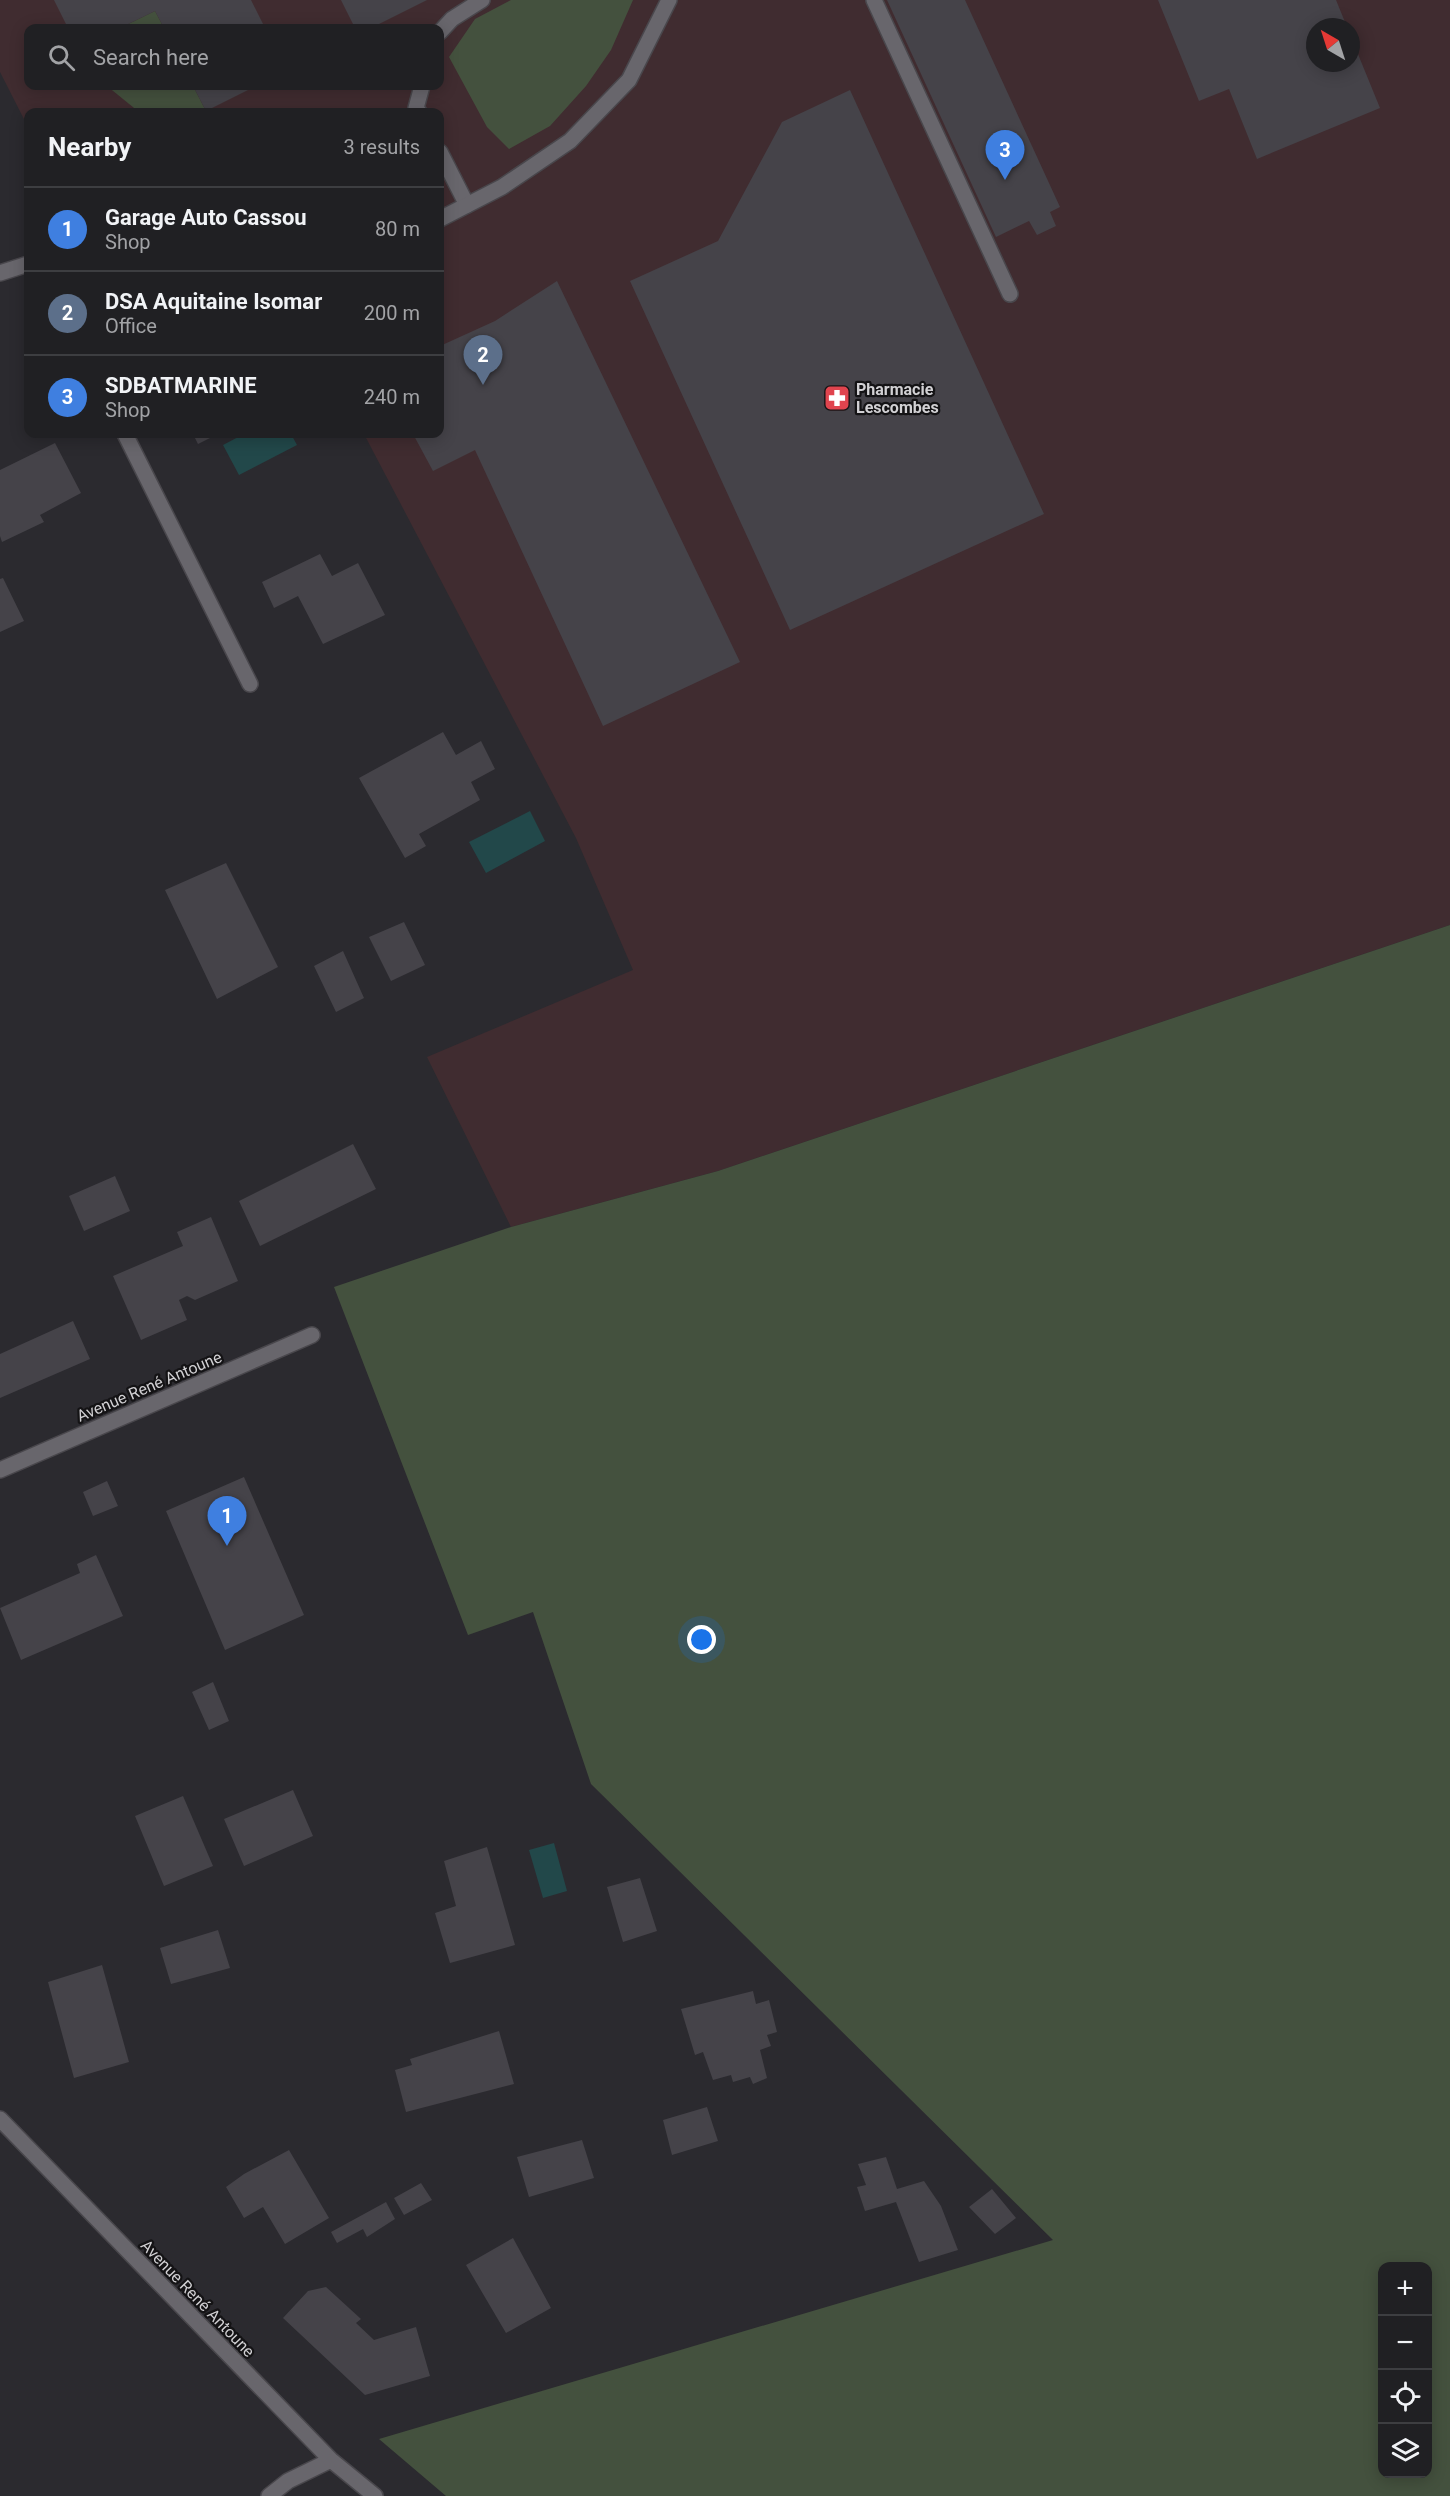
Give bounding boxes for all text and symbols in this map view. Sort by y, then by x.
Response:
north arrow [1306,18,1360,72]
search box [24,24,444,90]
icon: search [45,41,78,74]
text: Search here [93,45,209,70]
pin: 3 [986,130,1024,180]
text: Nearby [48,132,131,162]
text: 3 results [344,135,420,159]
text: Garage Auto Cassou [105,205,307,230]
text: 1 [62,217,73,241]
text: 80 m [375,217,420,241]
text: Shop [105,230,151,254]
text: DSA Aquitaine Isomar [105,289,322,314]
text: 2 [62,301,73,325]
text: 200 m [364,301,420,325]
text: Office [105,314,157,338]
pin: 2 [464,336,502,385]
text: SDBATMARINE [105,373,257,398]
place label: Pharmacie Lescombes [856,380,939,417]
pharmacy icon: Pharmacie Lescombes [822,383,852,413]
text: 3 [62,385,73,409]
text: 240 m [364,385,420,409]
text: Shop [105,398,151,422]
street label: Avenue René Antoune [74,1347,224,1426]
pin: 1 [208,1496,246,1546]
your location [687,1625,716,1654]
street label: Avenue René Antoune [137,2236,259,2361]
map controls [1378,2262,1432,2478]
button: + [1378,2262,1432,2316]
button: − [1378,2316,1432,2370]
button: locate [1378,2370,1432,2424]
button: layers [1378,2424,1432,2478]

